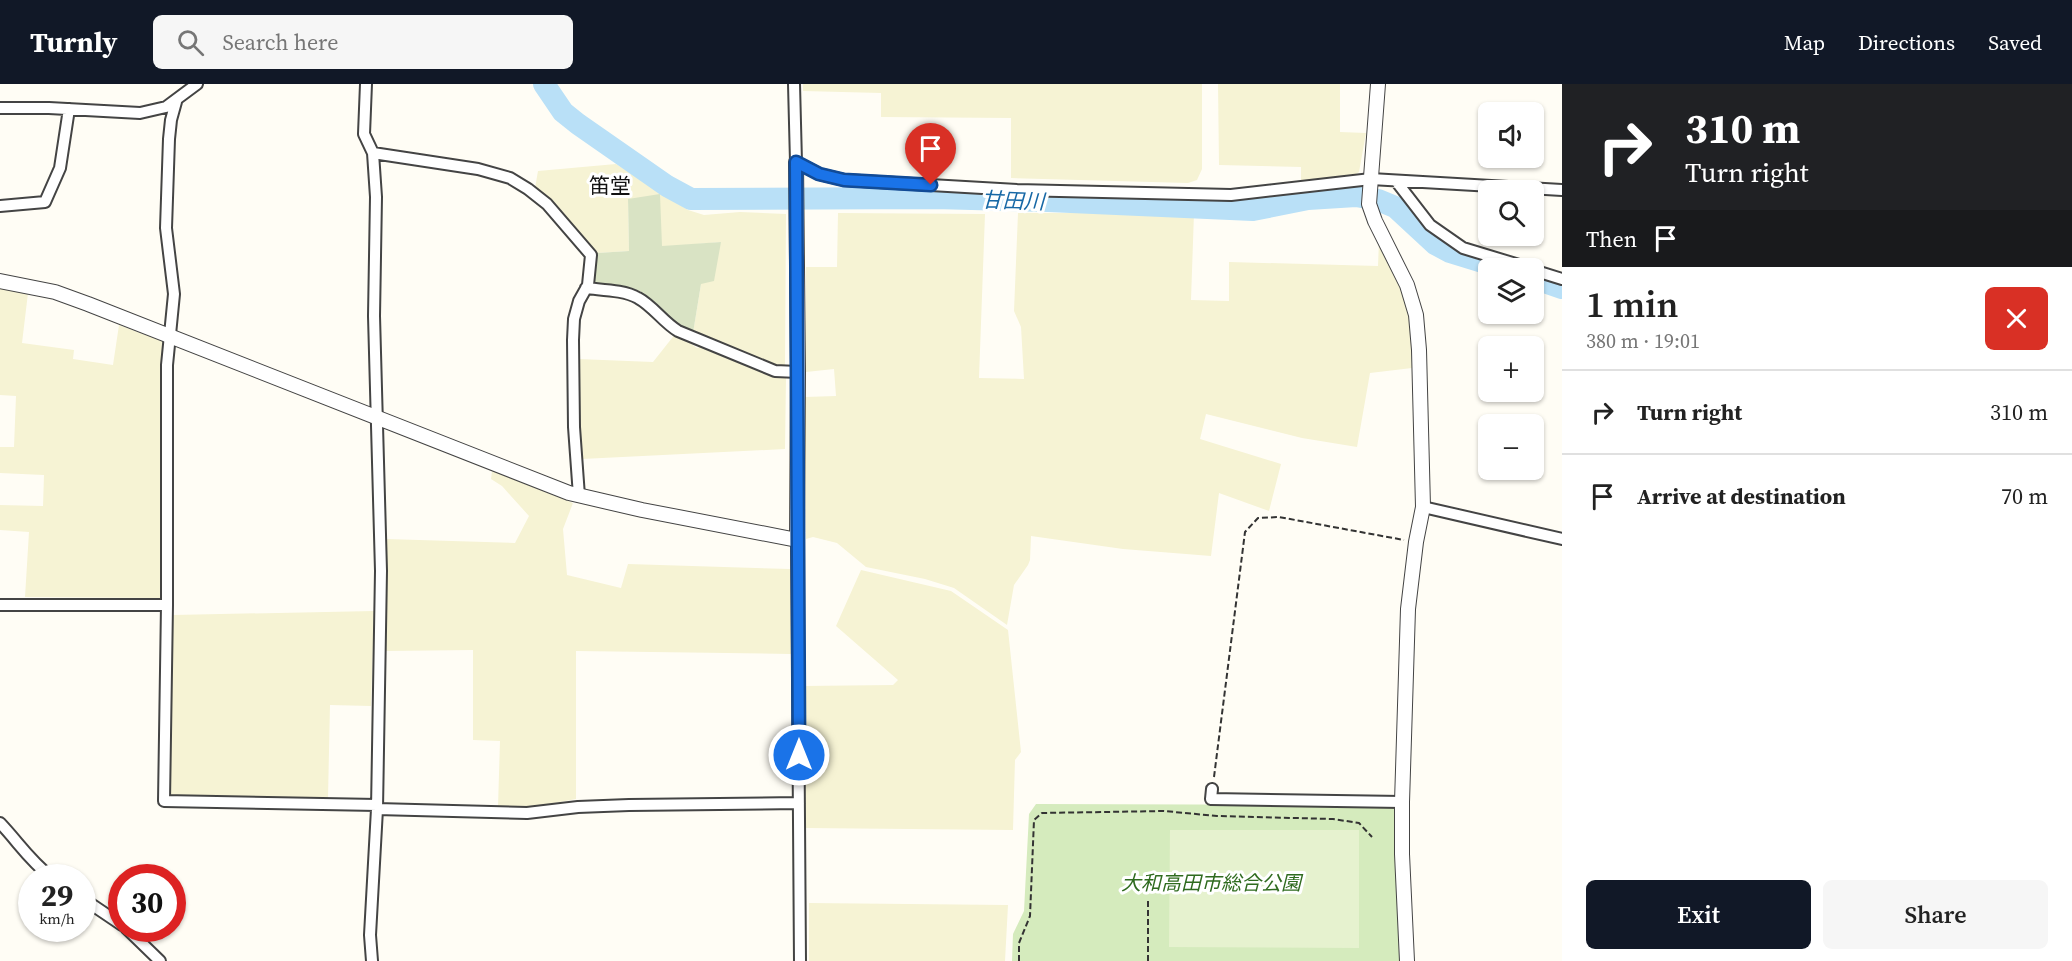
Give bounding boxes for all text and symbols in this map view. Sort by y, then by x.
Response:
search box [153,15,573,69]
text: Turnly [30,23,117,61]
icon: search [174,26,207,59]
text: Search here [222,27,338,57]
text: Map [1784,28,1825,57]
text: Directions [1858,28,1955,57]
text: Saved [1988,28,2042,57]
text: 310 m [1685,99,1800,157]
map controls [1478,102,1544,480]
button: sound [1478,102,1544,168]
icon: right [1586,108,1664,186]
pin [905,123,956,185]
icon: arrive [914,132,947,165]
text: Turn right [1685,154,1809,191]
district label: 笛堂 [589,171,631,200]
button: search [1478,180,1544,246]
water label: 甘田川 [981,185,1047,216]
icon: arrive [1649,222,1682,255]
text: Then [1586,224,1637,254]
button: layers [1478,258,1544,324]
text: 1 min [1586,280,1678,329]
button: close [1985,287,2048,350]
text: 380 m · 19:01 [1586,327,1700,355]
button: + [1478,336,1544,402]
icon: right [1586,396,1619,429]
text: Turn right [1637,397,1742,427]
text: 310 m [1990,397,2048,427]
button: − [1478,414,1544,480]
icon: arrive [1586,480,1619,513]
text: Arrive at destination [1637,481,1846,511]
text: 70 m [2001,481,2048,511]
position arrow [767,723,831,787]
speed limit sign: 30 [108,864,186,942]
park label: 大和高田市総合公園 [1121,869,1304,897]
text: 29 [41,875,73,916]
button: Exit [1586,880,1811,949]
button: Share [1823,880,2048,949]
text: km/h [39,908,75,929]

